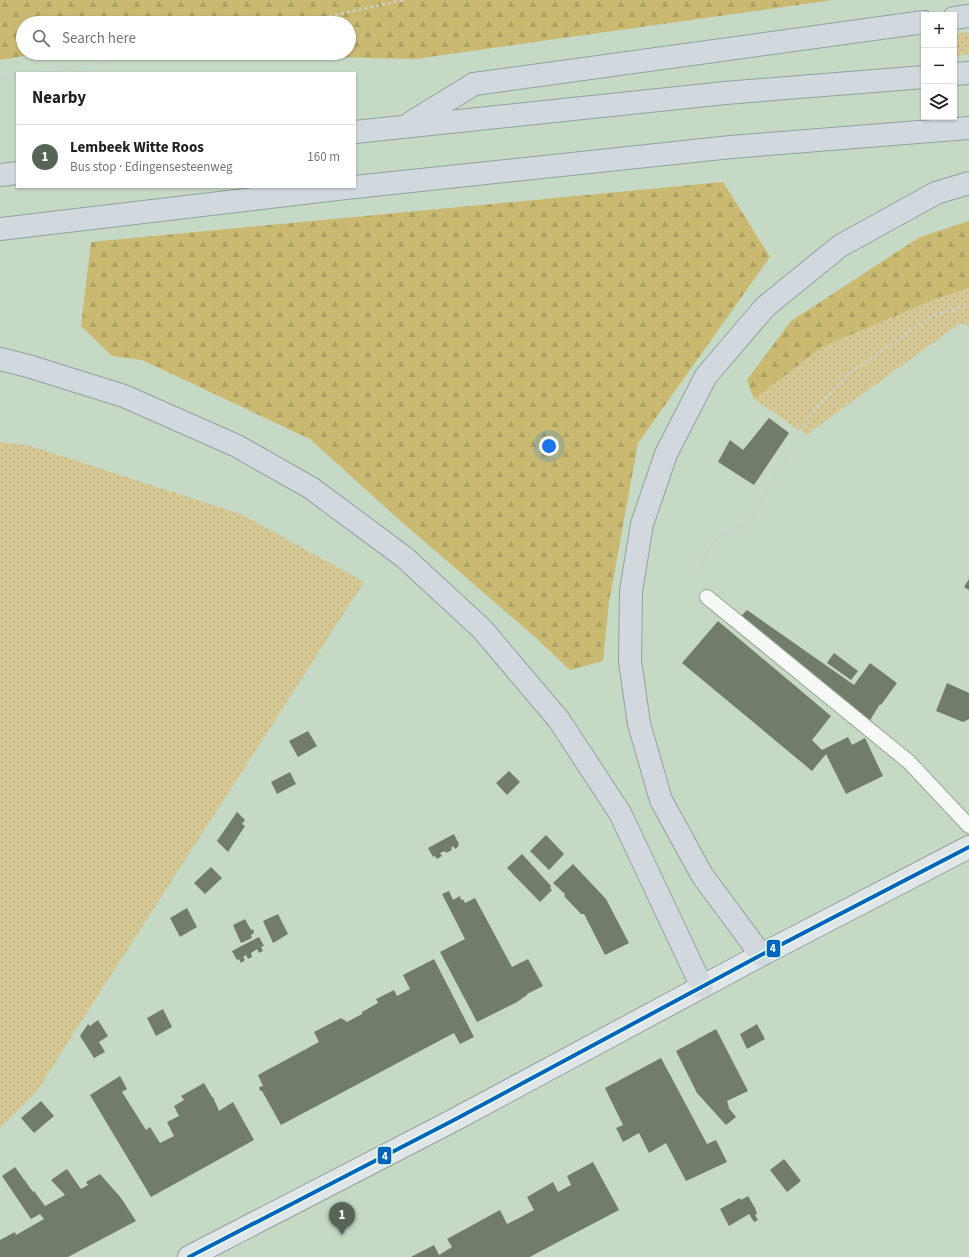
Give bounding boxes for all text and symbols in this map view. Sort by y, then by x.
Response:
map controls [921,12,957,120]
button: + [921,12,957,48]
search box [16,16,356,60]
icon: search [30,27,52,49]
text: Search here [62,28,136,49]
button: − [921,48,957,84]
button: layers [921,84,957,120]
text: Nearby [32,86,86,110]
text: Lembeek Witte Roos [70,137,204,158]
text: 1 [42,148,48,166]
text: 160 m [307,148,340,166]
text: Bus stop · Edingensesteenweg [70,158,233,176]
your location [539,436,559,456]
line badge: 4 [766,939,781,958]
text: 4 [770,941,776,956]
line badge: 4 [377,1146,392,1165]
text: 4 [382,1149,388,1164]
pin: 1 [329,1202,355,1235]

